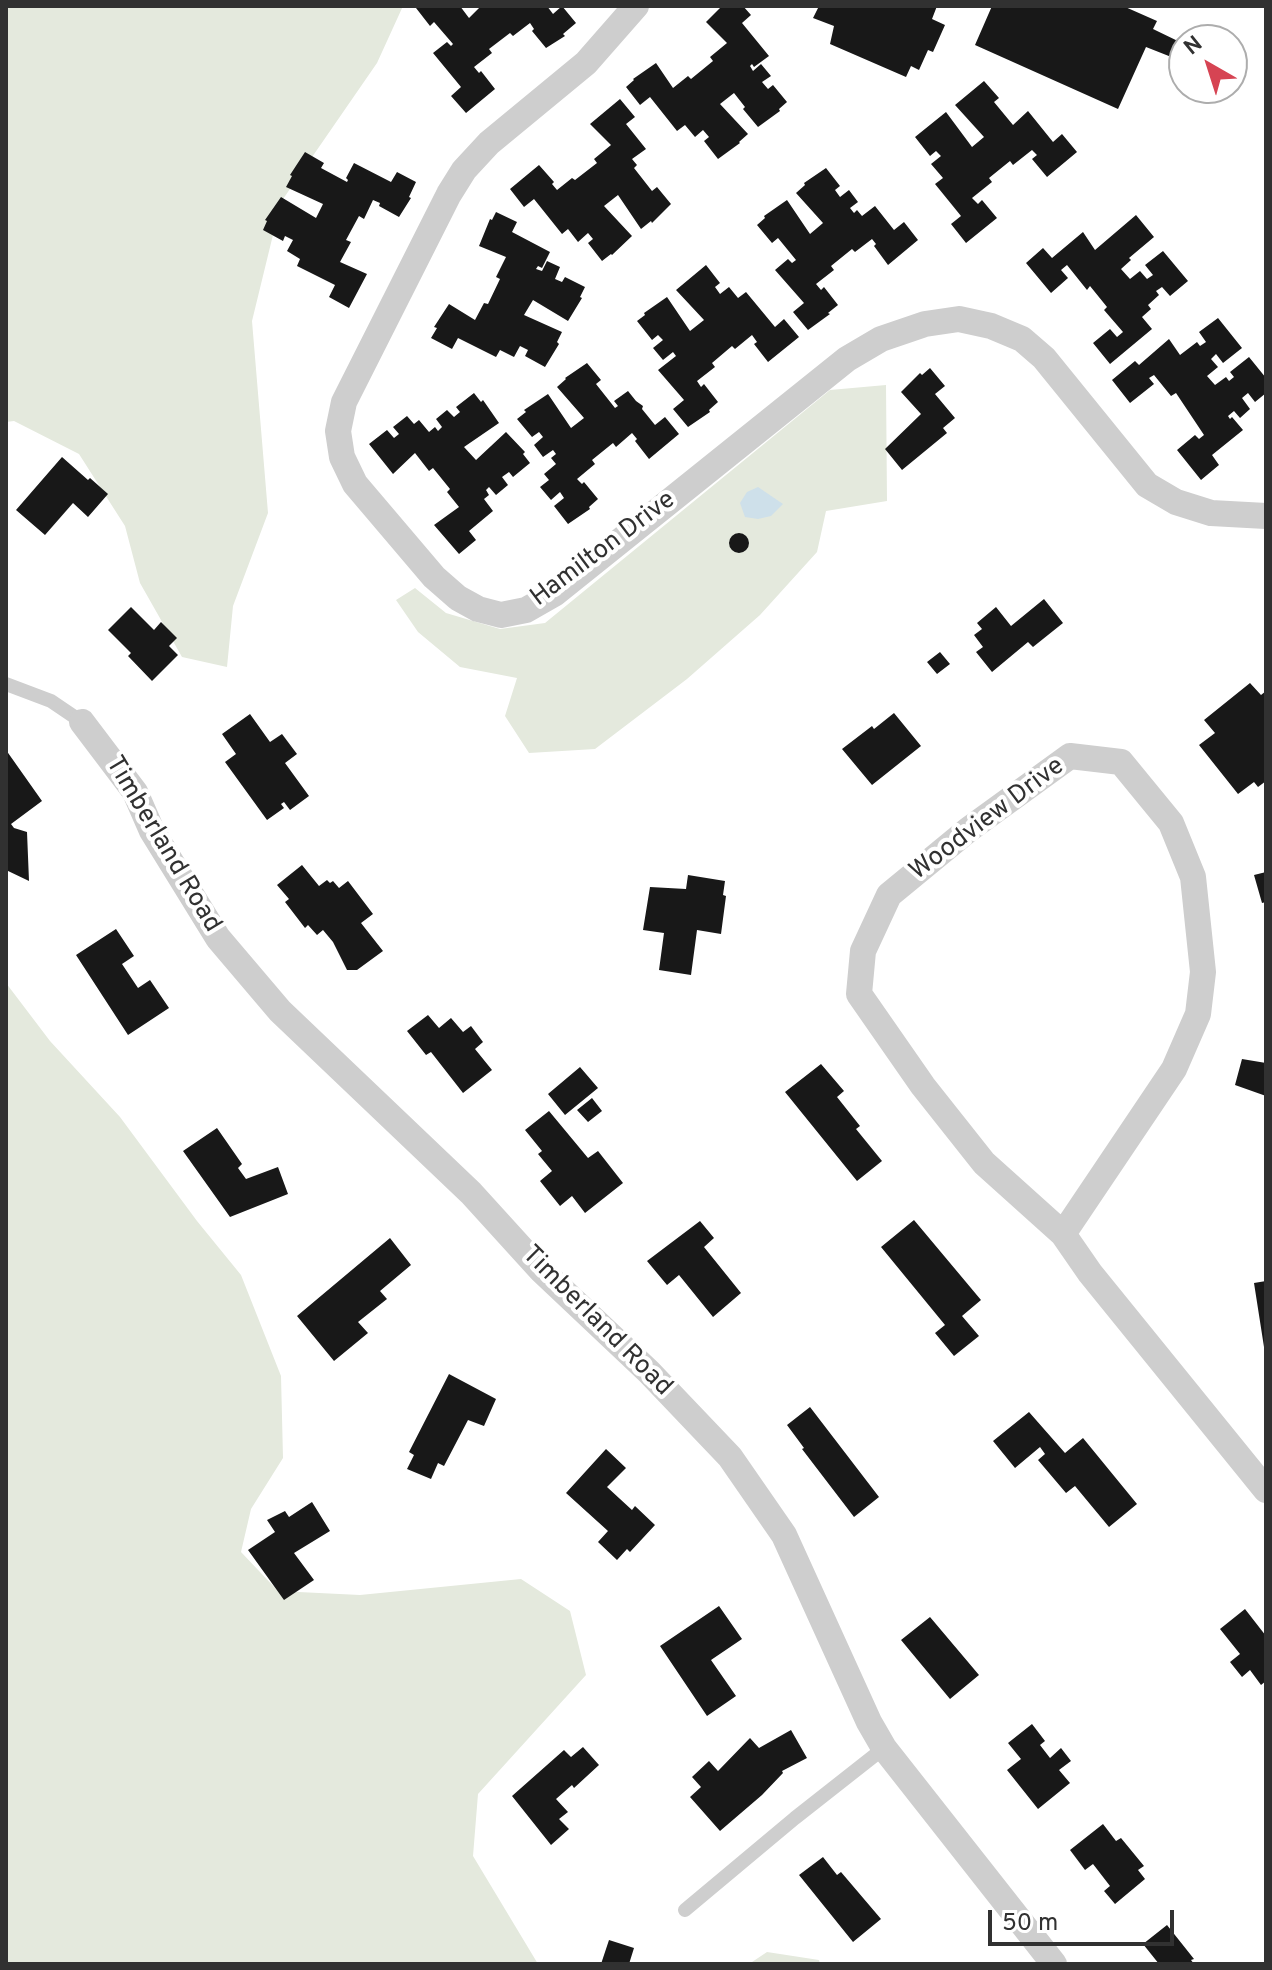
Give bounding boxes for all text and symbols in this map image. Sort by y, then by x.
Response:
north arrow [1168,24,1248,104]
text: N [1179,31,1208,62]
street label: Hamilton Drive [525,485,683,615]
street label: Timberland Road [97,751,227,939]
street label: Woodview Drive [904,752,1072,888]
street label: Timberland Road [514,1240,678,1404]
scale bar [992,1894,1178,1944]
text: 50 m [1002,1909,1058,1939]

